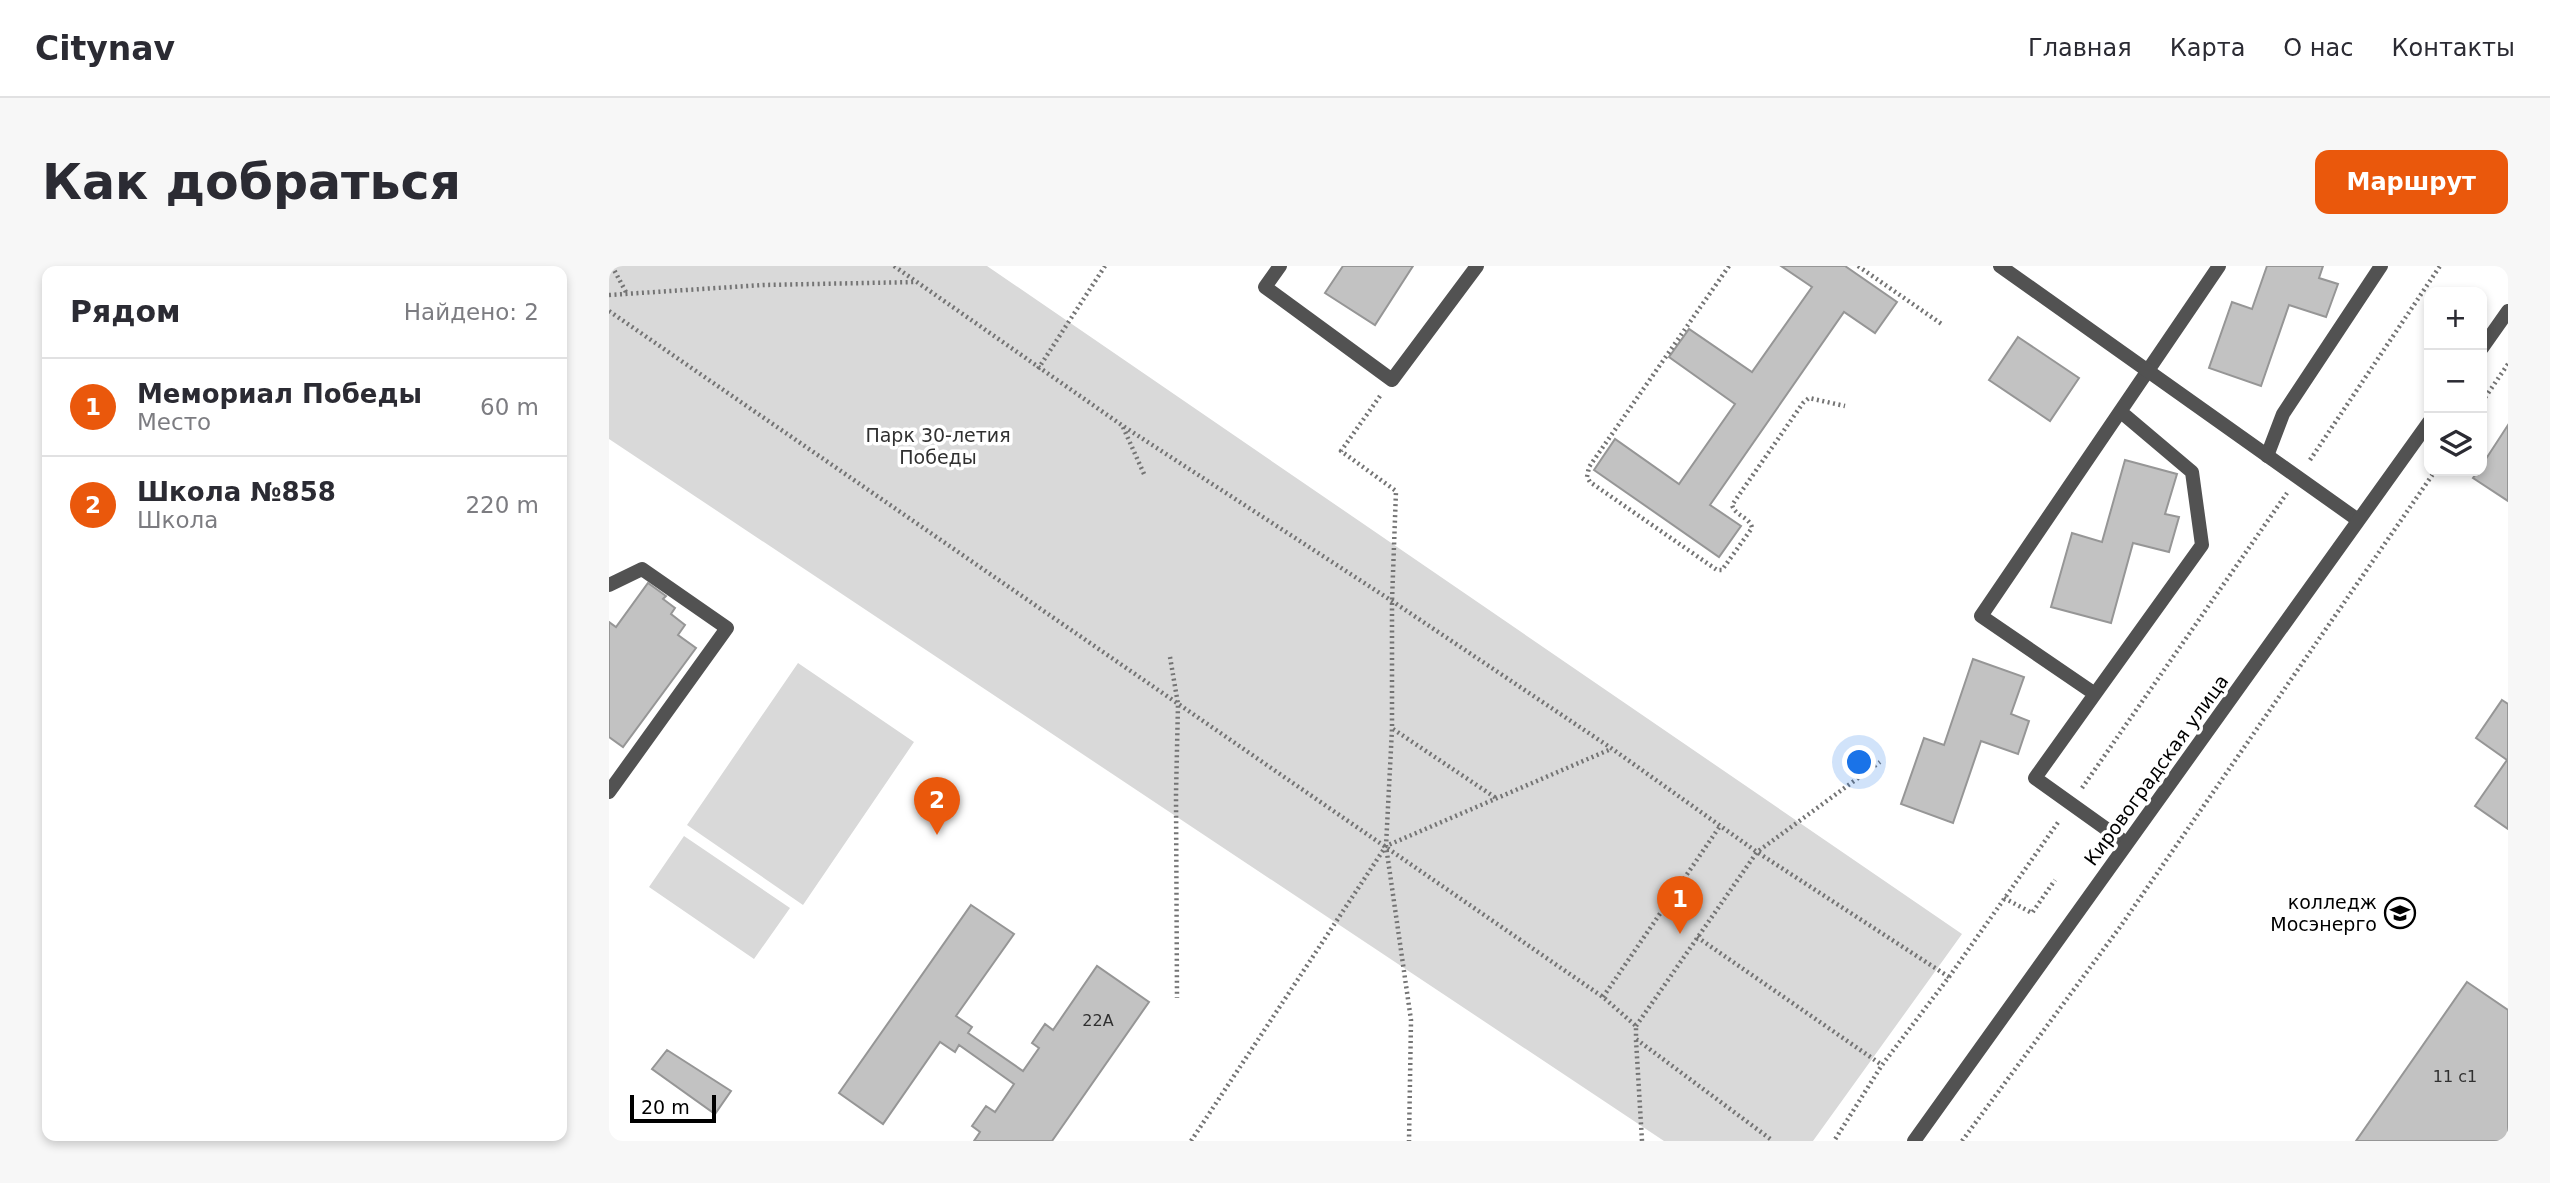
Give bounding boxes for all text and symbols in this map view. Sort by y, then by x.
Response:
text: Citynav [35,29,175,68]
text: Главная [2028,34,2132,62]
text: Карта [2170,34,2245,62]
text: О нас [2283,34,2353,62]
text: Контакты [2391,34,2515,62]
button: Маршрут [2315,150,2508,214]
text: Как добраться [42,154,461,211]
map controls [2424,287,2487,476]
button: + [2424,287,2487,350]
text: Рядом [70,294,181,329]
text: Найдено: 2 [404,299,539,325]
button: − [2424,350,2487,413]
text: Мемориал Победы [137,379,422,409]
text: 1 [85,394,101,420]
text: 60 m [480,394,539,420]
text: Место [137,409,211,435]
button: layers [2424,413,2487,476]
park label: Парк 30-летия Победы [865,424,1011,468]
text: Школа №858 [137,477,336,507]
text: 2 [85,492,101,518]
text: 220 m [465,492,539,518]
text: Школа [137,507,218,533]
street label: Кировоградская улица [2079,670,2233,870]
your location [1842,745,1876,779]
pin: 2 [914,777,960,835]
pin: 1 [1657,876,1703,934]
place label: колледж Мосэнерго [2270,891,2377,935]
school or university icon: колледж Мосэнерго [2383,896,2417,930]
house number: 22А [1082,1011,1114,1030]
house number: 11 с1 [2433,1067,2477,1086]
scale bar [630,1092,716,1124]
text: 20 m [641,1096,690,1118]

